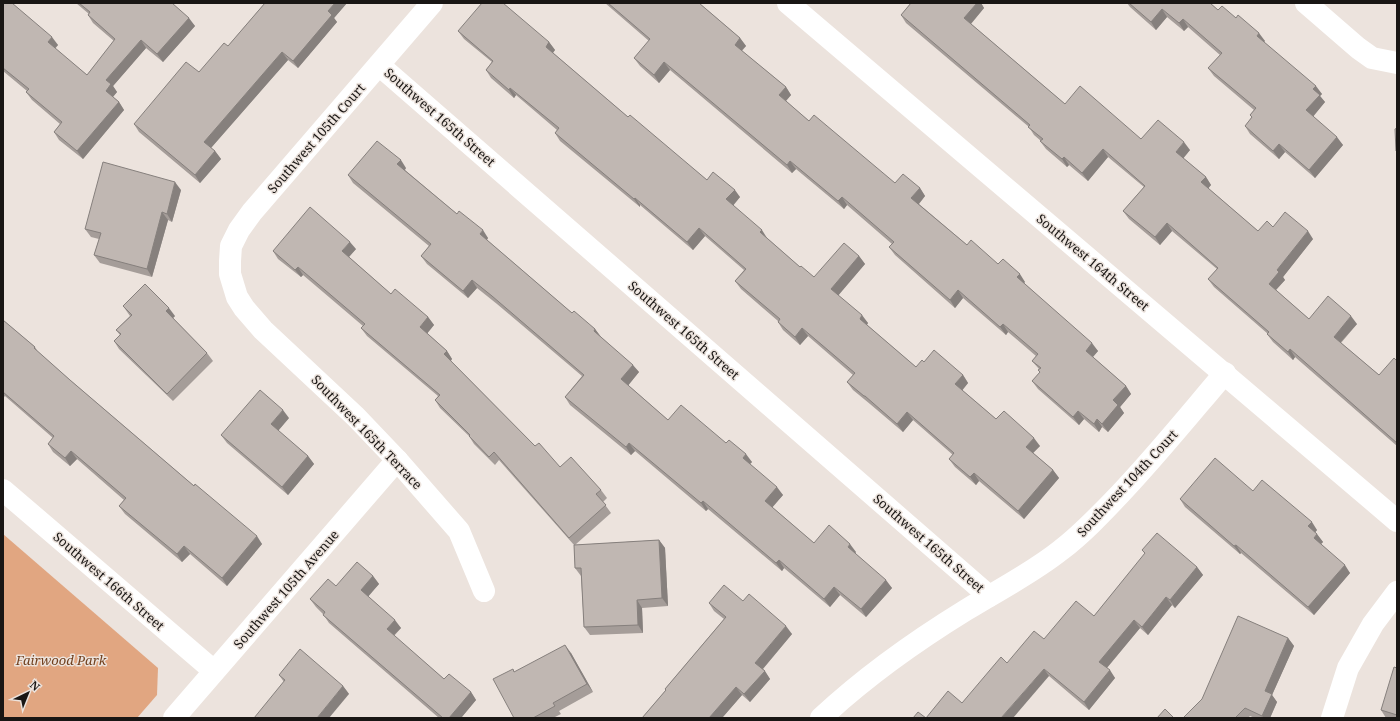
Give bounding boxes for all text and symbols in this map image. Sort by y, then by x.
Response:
street label: Southwest 165th Street [381,64,500,171]
street label: Southwest 105th Court [263,79,369,197]
street label: Southwest 164th Street [1033,209,1153,315]
street label: Southwest 165th Street [625,277,744,384]
street label: Southwest 165th Terrace [308,371,426,493]
street label: Southwest 104th Court [1073,425,1182,540]
street label: Southwest 165th Street [870,490,989,597]
street label: Southwest 105th Avenue [229,526,343,652]
street label: Southwest 166th Street [50,528,169,635]
park label: Fairwood Park [15,651,107,669]
north arrow [8,673,48,713]
text: N [27,677,44,694]

